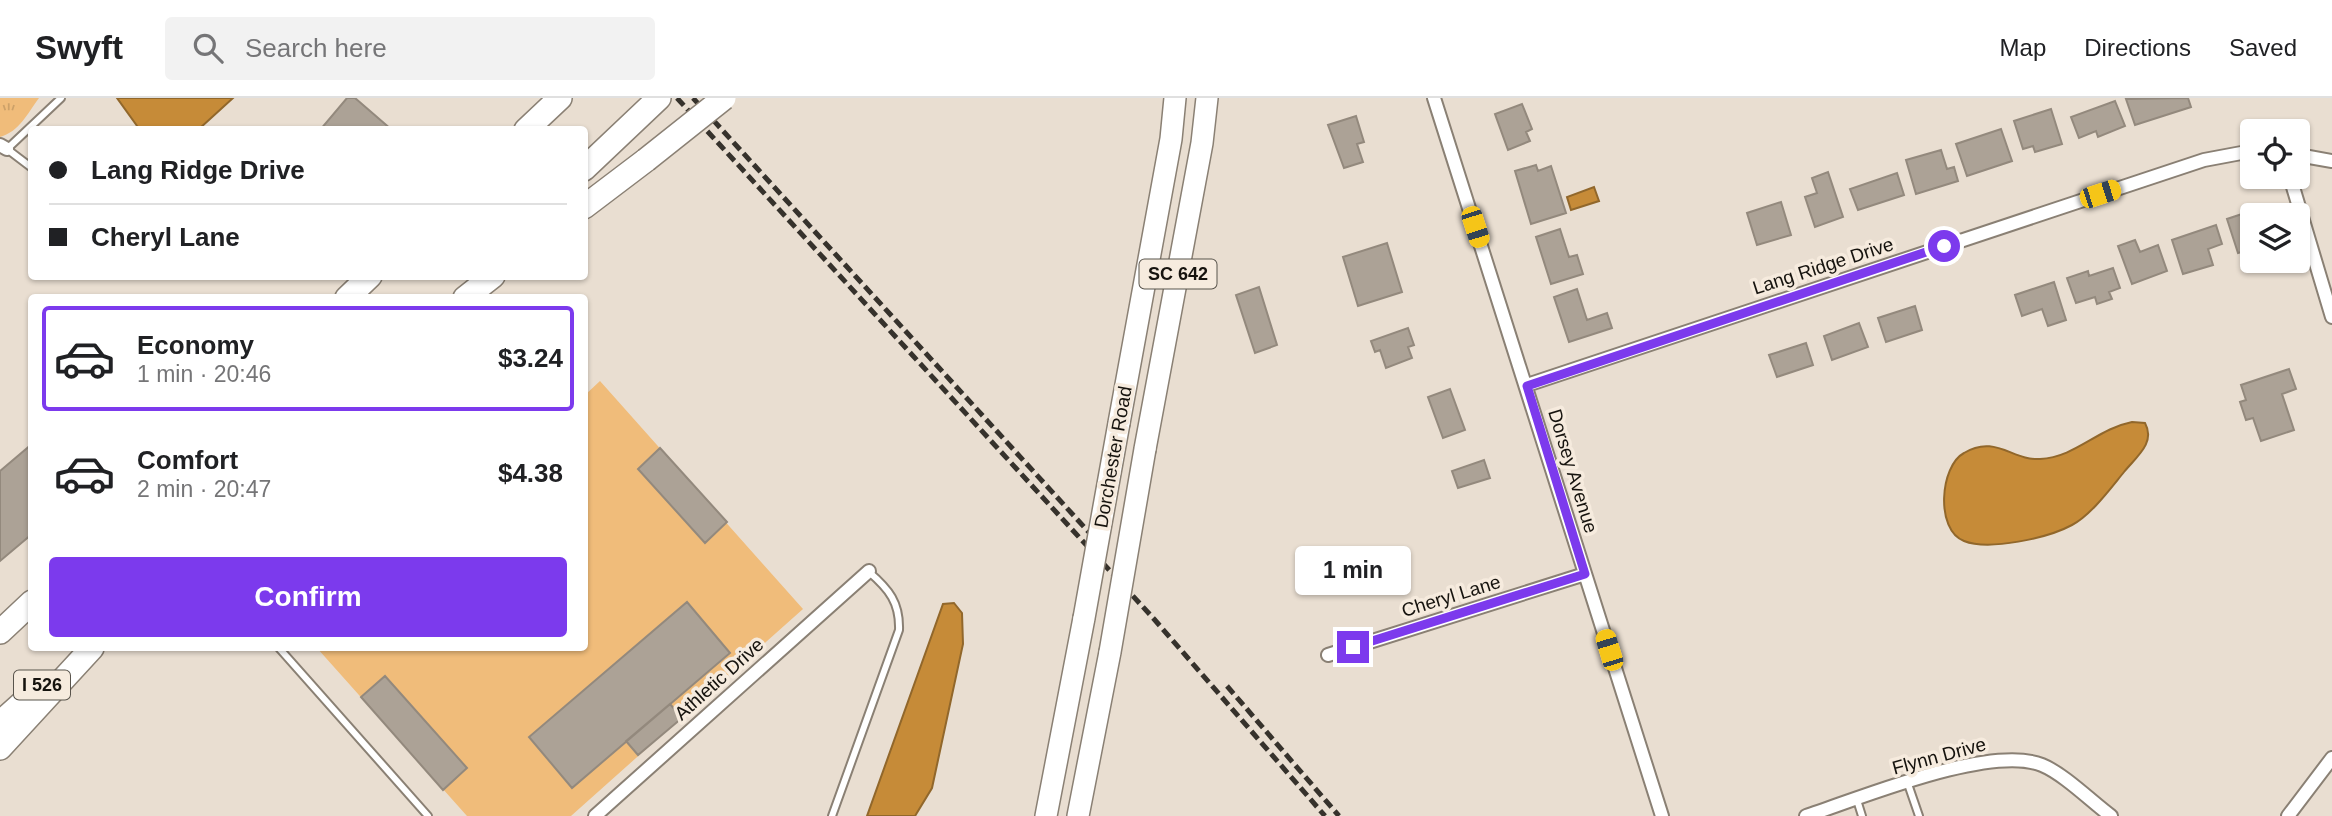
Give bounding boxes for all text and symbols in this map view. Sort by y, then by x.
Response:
search box [165,17,655,80]
text: Swyft [35,29,123,66]
icon: search [189,29,227,67]
text: Search here [245,33,387,63]
text: Map [2000,34,2046,61]
text: Directions [2084,34,2191,61]
text: Saved [2229,34,2297,61]
map controls [2240,119,2310,273]
button: locate [2240,119,2310,189]
text: Lang Ridge Drive [91,155,305,185]
car [2077,178,2124,210]
button: layers [2240,203,2310,273]
car [1459,204,1492,250]
text: Cheryl Lane [91,222,240,252]
route start [1928,230,1960,262]
street label: Lang Ridge Drive [1750,233,1896,299]
road number: SC 642 [1140,260,1216,288]
icon: car [53,327,116,390]
text: Economy [137,330,254,360]
text: $3.24 [498,343,563,373]
text: 1 min · 20:46 [137,361,271,387]
street label: Dorchester Road [1090,384,1136,530]
street label: Dorsey Avenue [1544,406,1602,536]
icon: car [53,442,116,505]
text: Comfort [137,445,238,475]
text: $4.38 [498,458,563,488]
text: 2 min · 20:47 [137,476,271,502]
callout: 1 min [1295,546,1411,594]
button: Confirm [49,557,567,637]
text: 1 min [1323,557,1383,583]
street label: Cheryl Lane [1399,571,1503,621]
car [1593,627,1626,673]
route end [1337,631,1369,663]
street label: Athletic Drive [670,634,768,724]
road number: I 526 [14,670,70,700]
street label: Flynn Drive [1890,733,1988,779]

